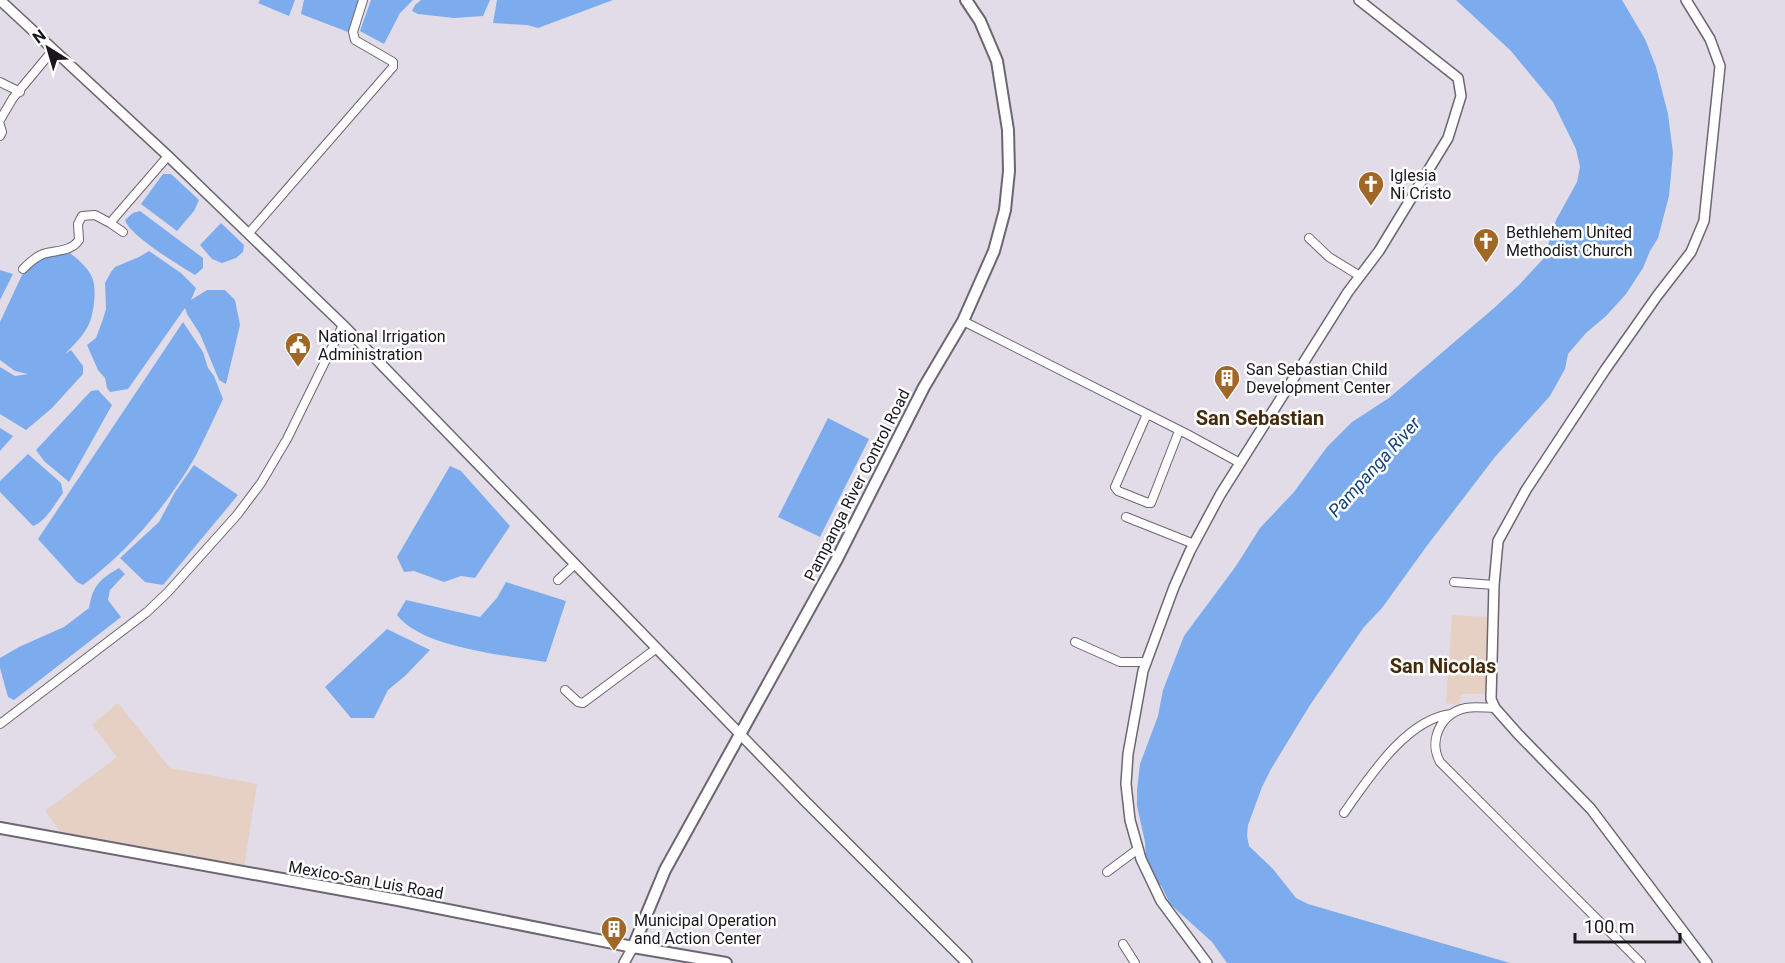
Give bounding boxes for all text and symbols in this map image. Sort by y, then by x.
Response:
north arrow [18,18,78,78]
text: N [29,25,50,47]
place label: Iglesia Ni Cristo [1390,166,1451,203]
church icon: Iglesia Ni Cristo [1356,169,1386,207]
place label: Bethlehem United Methodist Church [1506,223,1633,260]
church icon: Bethlehem United Methodist Church [1471,226,1501,264]
place label: National Irrigation Administration [318,327,446,364]
public building icon: National Irrigation Administration [283,330,313,368]
place label: San Sebastian Child Development Center [1246,360,1391,397]
building icon: San Sebastian Child Development Center [1212,363,1242,401]
street label: Pampanga River Control Road [800,386,914,584]
district label: San Sebastian [1196,406,1324,430]
water label: Pampanga River [1324,412,1425,521]
district label: San Nicolas [1390,654,1496,678]
street label: Mexico-San Luis Road [287,857,445,903]
scale bar [1575,906,1680,944]
place label: Municipal Operation and Action Center [634,911,777,948]
building icon: Municipal Operation and Action Center [599,914,629,952]
text: 100 m [1584,916,1635,937]

